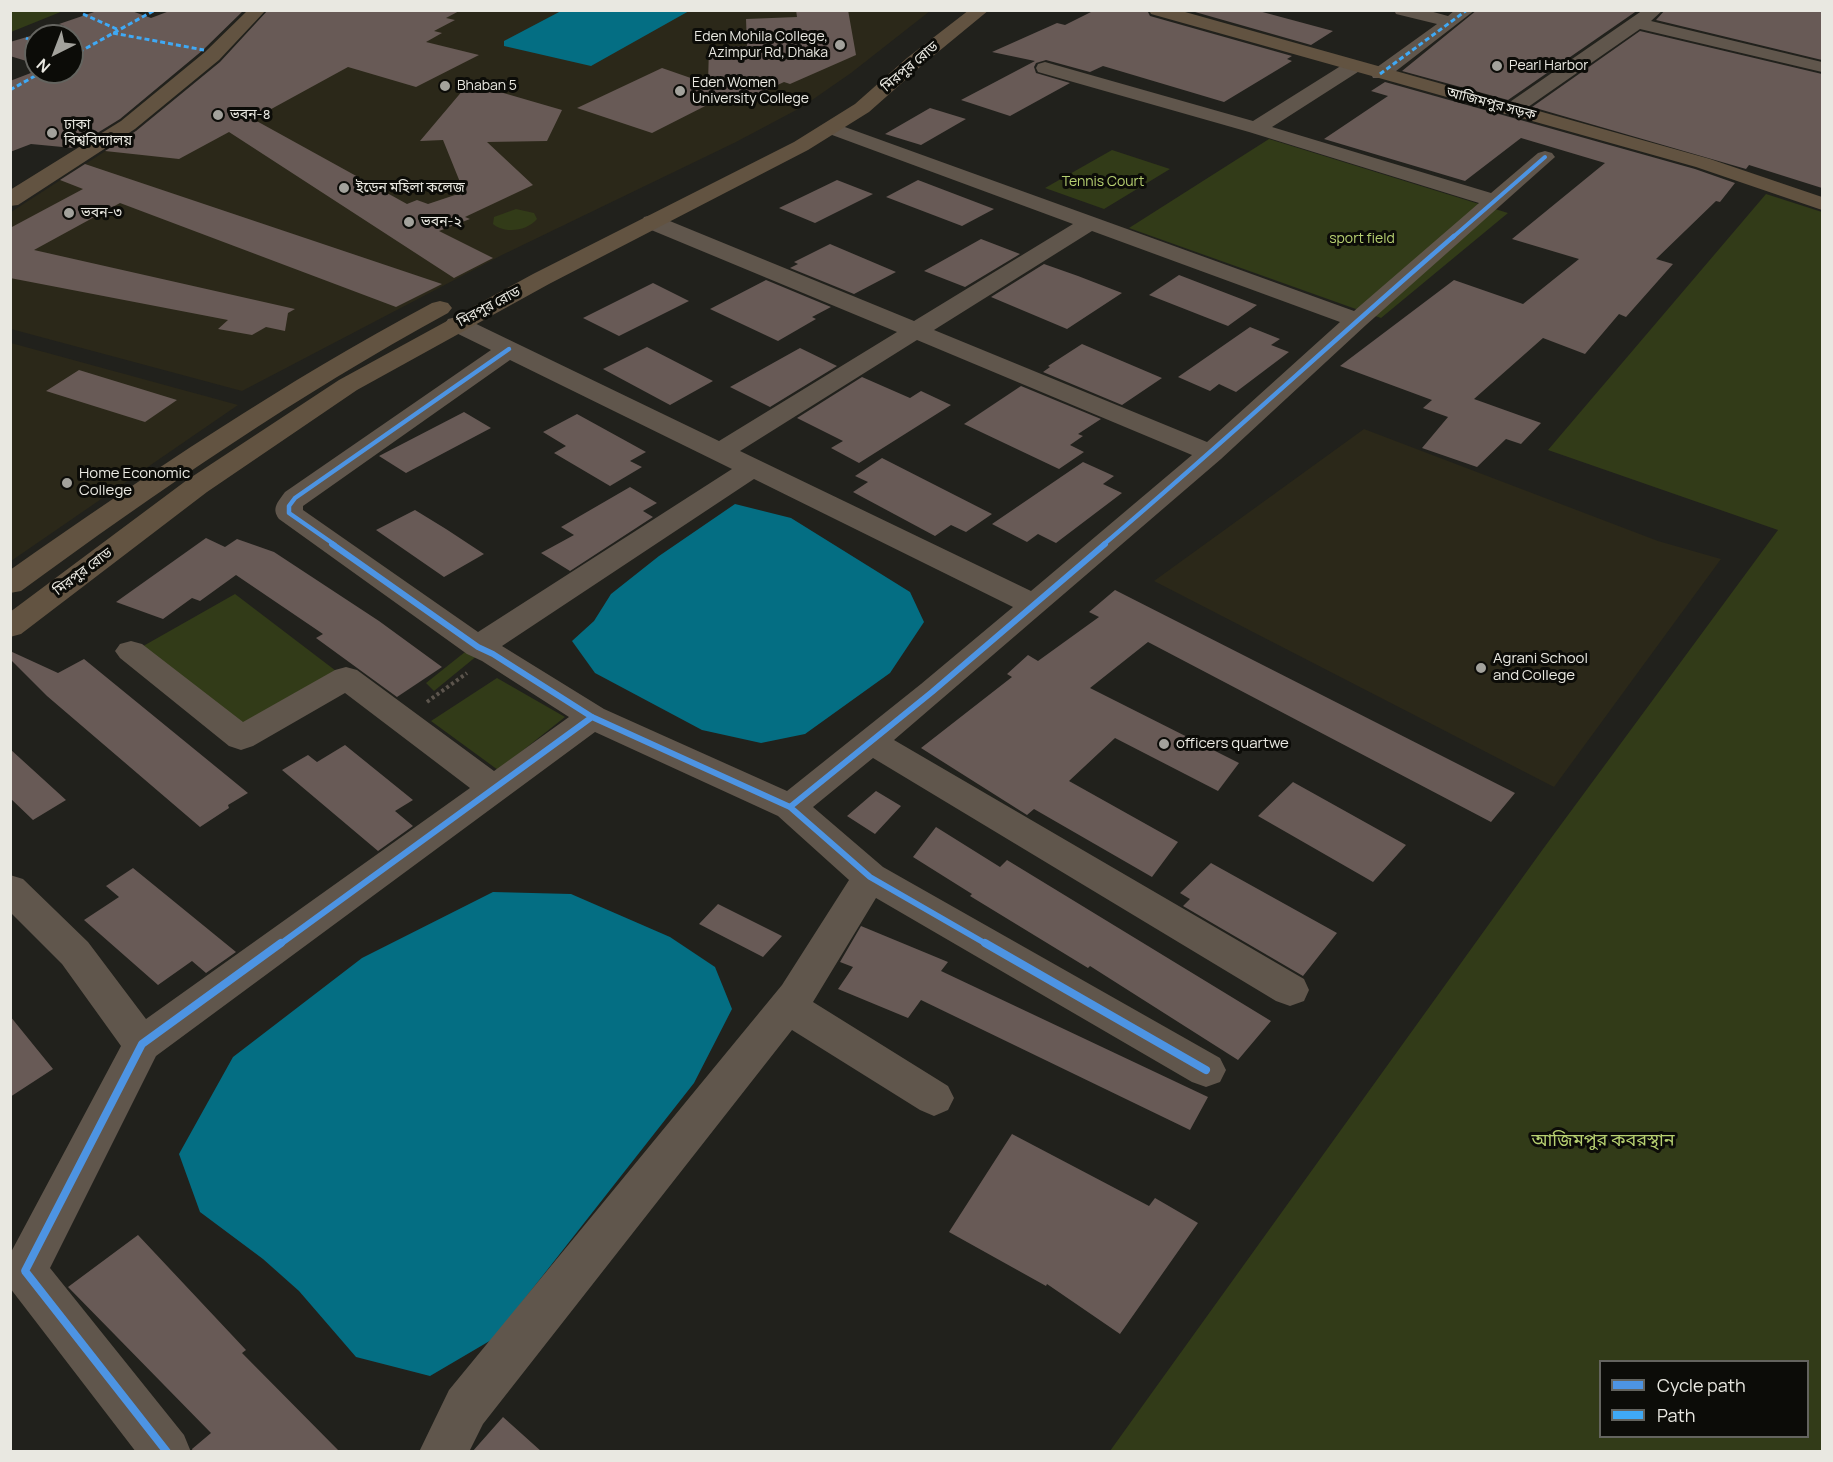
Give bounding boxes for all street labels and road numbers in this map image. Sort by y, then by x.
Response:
street label: মিরপুর রোড [878,38,942,96]
street label: আজিমপুর সড়ক [1445,84,1537,124]
street label: মিরপুর রোড [455,283,523,331]
street label: মিরপুর রোড [50,545,116,599]

